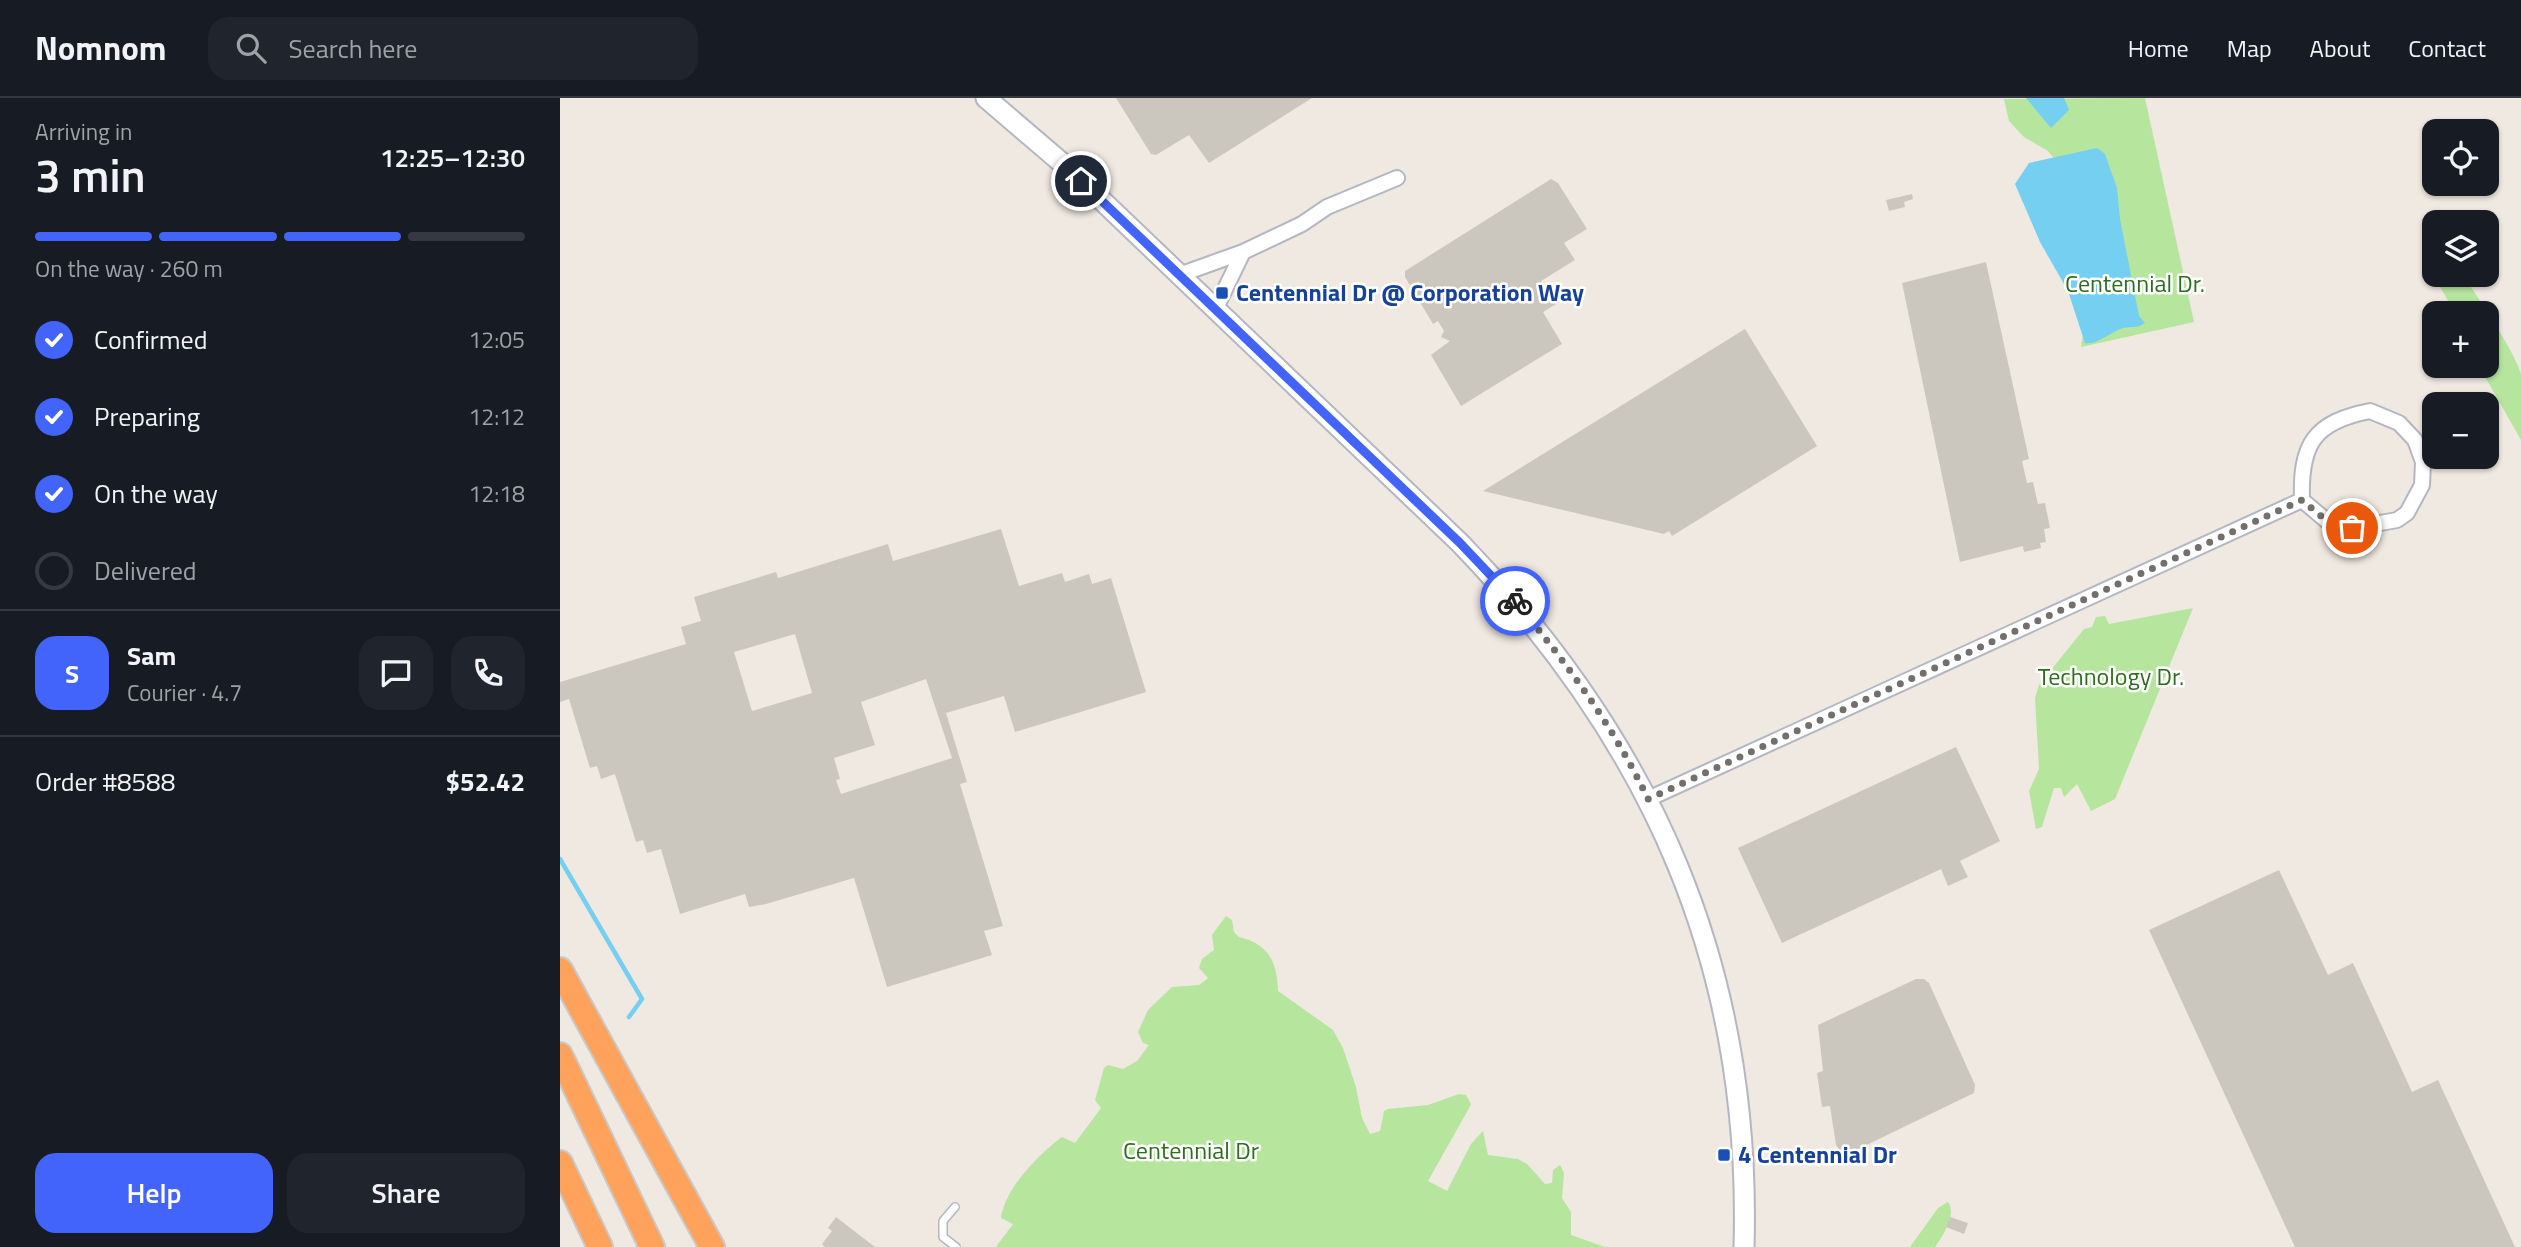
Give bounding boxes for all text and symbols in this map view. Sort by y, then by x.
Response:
search box [208,17,698,80]
text: Nomnom [35,23,166,73]
icon: search [232,29,270,67]
text: Search here [288,29,417,68]
text: Home [2128,30,2189,66]
text: Map [2227,30,2272,66]
text: About [2310,30,2370,66]
text: Contact [2408,30,2486,66]
text: Arriving in [35,114,132,149]
map controls [2422,119,2499,469]
button: locate [2422,119,2499,196]
text: 12:25–12:30 [380,138,525,177]
text: 3 min [35,140,146,210]
pin [1051,151,1111,211]
icon: home [1062,162,1100,200]
button: layers [2422,210,2499,287]
text: On the way · 260 m [35,251,223,286]
park label: Centennial Dr. [2065,265,2205,301]
place label: Centennial Dr @ Corporation Way [1236,274,1584,310]
marker: Centennial Dr @ Corporation Way [1214,285,1230,301]
button: + [2422,301,2499,378]
text: Confirmed [94,320,208,359]
icon: check [35,321,73,359]
text: 12:05 [468,322,525,357]
button: − [2422,392,2499,469]
text: Preparing [94,397,200,436]
icon: check [35,398,73,436]
text: 12:12 [468,399,525,434]
text: On the way [94,474,218,513]
icon: check [35,475,73,513]
text: 12:18 [468,476,525,511]
pin [2322,498,2382,558]
icon: bag [2333,509,2371,547]
text: Delivered [94,551,197,590]
courier [1480,566,1550,636]
icon: bike [1496,582,1534,620]
text: Sam [127,636,176,675]
button: chat [359,636,433,710]
button: phone [451,636,525,710]
text: S [65,654,79,693]
park label: Technology Dr. [2038,658,2184,694]
text: Courier · 4.7 [127,675,242,710]
text: Order #8588 [35,762,175,801]
text: $52.42 [446,762,525,801]
park label: Centennial Dr [1123,1132,1259,1168]
place label: 4 Centennial Dr [1738,1136,1897,1172]
marker: 4 Centennial Dr [1716,1147,1732,1163]
button: Help [35,1153,273,1233]
button: Share [287,1153,525,1233]

